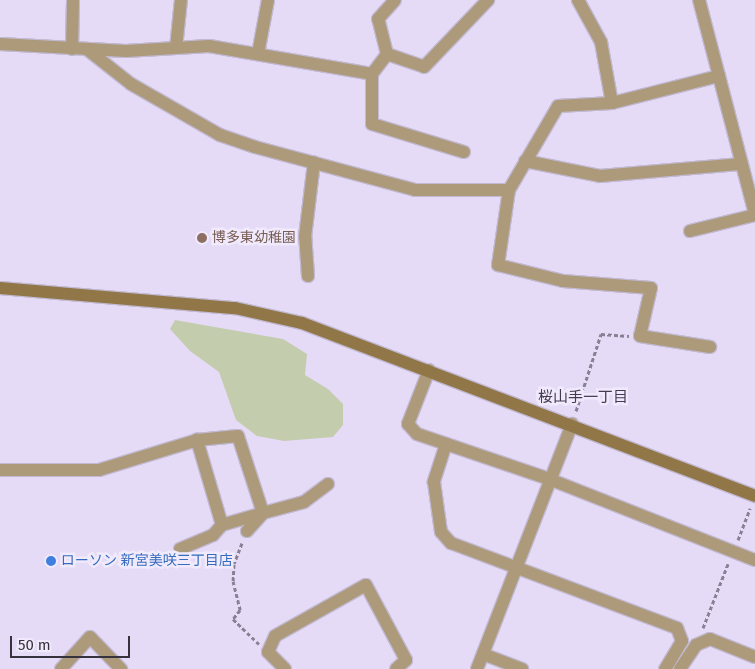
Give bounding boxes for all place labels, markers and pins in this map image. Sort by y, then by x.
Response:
place label: 博多東幼稚園 [212,230,296,246]
marker: 博多東幼稚園 [196,232,208,244]
place label: ローソン 新宮美咲三丁目店 [61,553,233,569]
marker: ローソン 新宮美咲三丁目店 [45,555,57,567]

